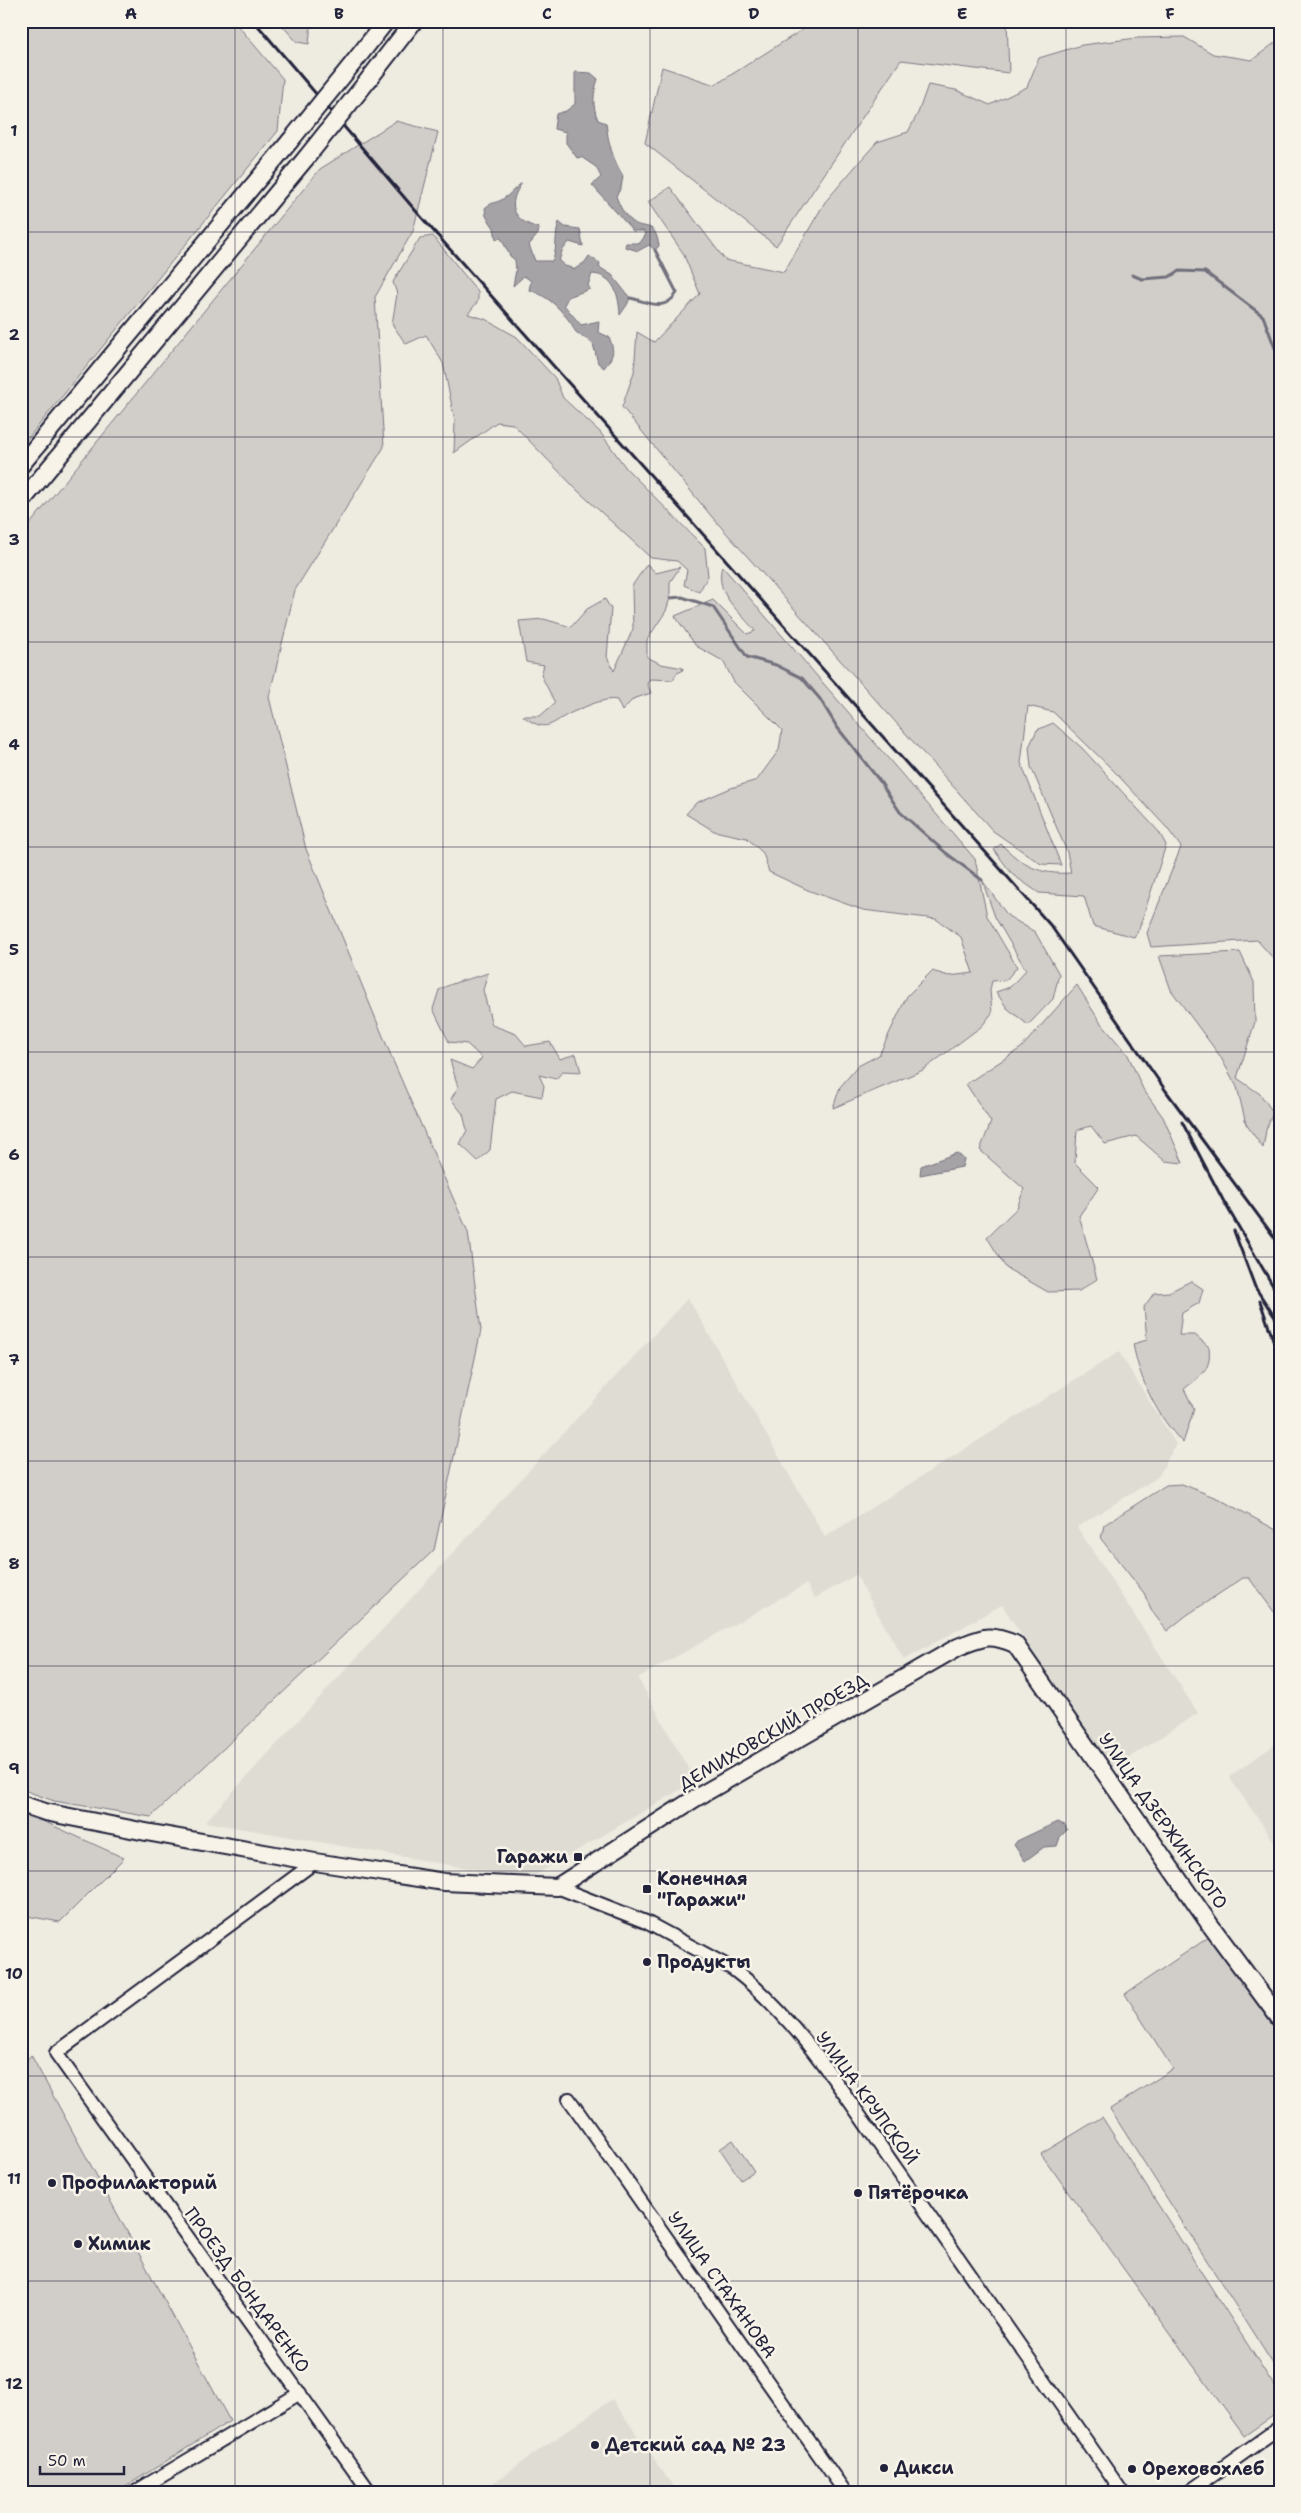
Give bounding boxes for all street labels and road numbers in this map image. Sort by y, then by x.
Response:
street label: ДЕМИХОВСКИЙ ПРОЕЗД [674,1668,872,1796]
street label: УЛИЦА ДЗЕРЖИНСКОГО [1093,1728,1233,1914]
street label: УЛИЦА КРУПСКОЙ [810,2026,924,2170]
street label: ПРОЕЗД БОНДАРЕНКО [179,2202,315,2378]
street label: УЛИЦА СТАХАНОВА [662,2207,782,2363]

